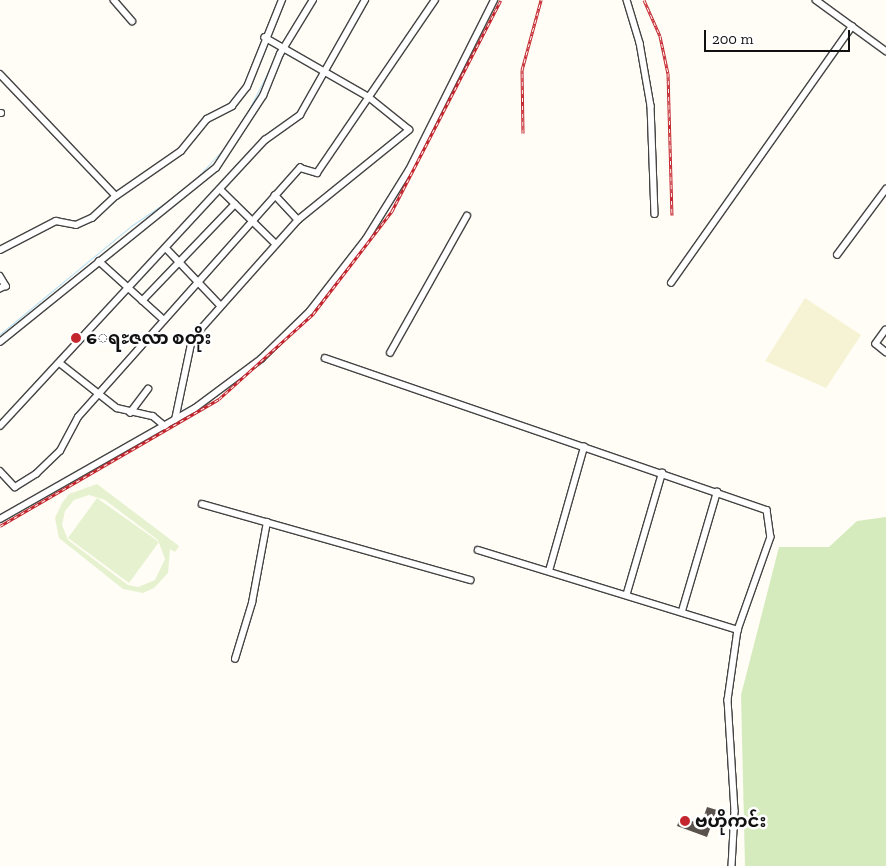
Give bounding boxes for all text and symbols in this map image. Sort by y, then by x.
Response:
scale bar [706,20,852,52]
text: 200 m [712,30,753,48]
place label: ေရႊဇလာ စတိုး [86,327,211,349]
marker: ေရႊဇလာ စတိုး [70,332,82,344]
place label: ဗဟိုကင်း [695,810,766,832]
marker: ဗဟိုကင်း [679,815,691,827]

